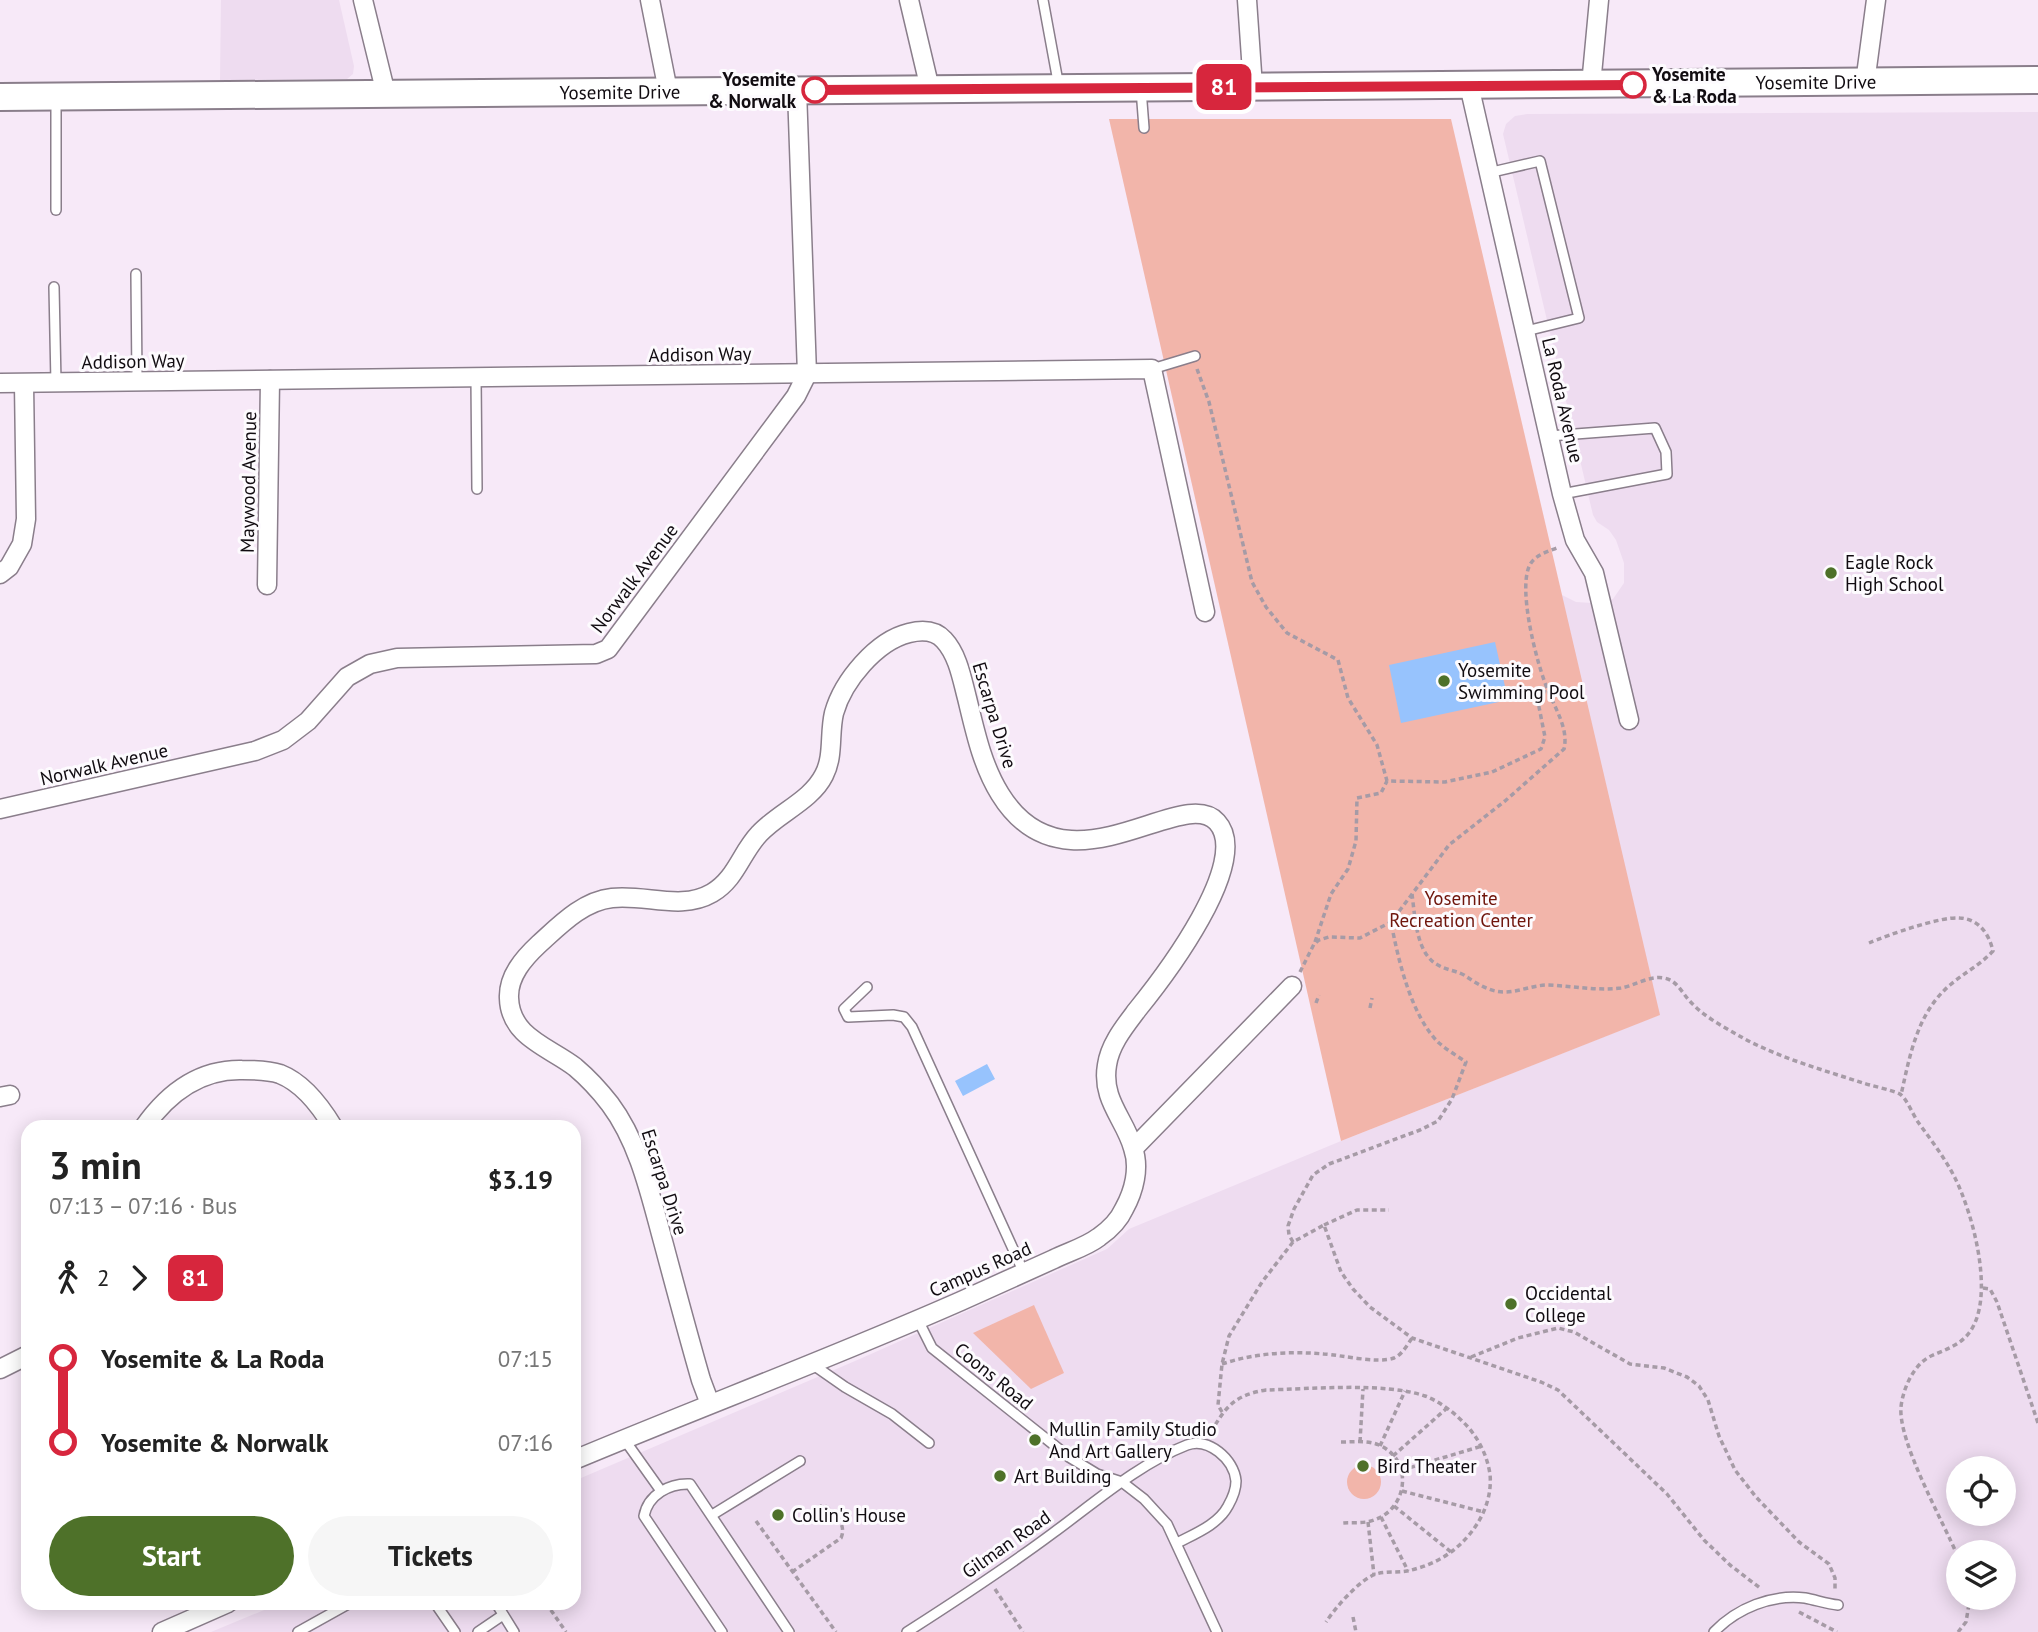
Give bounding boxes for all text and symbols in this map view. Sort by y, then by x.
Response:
place label: Yosemite & La Roda [1651,62,1737,108]
line badge: 81 [1192,64,1256,110]
place label: Yosemite & Norwalk [708,67,797,113]
street label: Yosemite Drive [1755,69,1877,94]
text: 81 [1210,71,1238,102]
marker: Yosemite & La Roda [1620,72,1646,98]
marker: Yosemite & Norwalk [802,77,828,103]
street label: Yosemite Drive [559,79,681,104]
street label: La Roda Avenue [1537,335,1589,465]
street label: Addison Way [648,341,752,367]
street label: Addison Way [81,348,185,374]
street label: Maywood Avenue [235,411,261,553]
street label: Norwalk Avenue [585,519,683,637]
place label: Eagle Rock High School [1845,550,1944,596]
marker: Eagle Rock High School [1823,565,1839,581]
place label: Yosemite Swimming Pool [1458,658,1585,704]
street label: Escarpa Drive [967,659,1023,771]
marker: Yosemite Swimming Pool [1436,673,1452,689]
street label: Norwalk Avenue [38,738,170,790]
park label: Yosemite Recreation Center [1389,886,1533,932]
street label: Escarpa Drive [637,1126,693,1238]
text: 3 min [49,1140,142,1189]
text: $3.19 [488,1163,553,1196]
text: 07:13 – 07:16 · Bus [49,1191,237,1220]
street label: Campus Road [925,1236,1035,1302]
icon: walk [49,1259,87,1297]
icon: forward [120,1259,158,1297]
text: 81 [182,1262,209,1293]
text: 2 [97,1263,110,1292]
place label: Occidental College [1525,1281,1612,1327]
marker: Occidental College [1503,1296,1519,1312]
street label: Coons Road [950,1337,1038,1415]
text: Yosemite & La Roda [101,1342,324,1375]
text: 07:15 [498,1344,553,1373]
place label: Mullin Family Studio And Art Gallery [1049,1417,1217,1463]
text: Yosemite & Norwalk [101,1426,328,1459]
text: 07:16 [498,1428,553,1457]
marker: Mullin Family Studio And Art Gallery [1027,1432,1043,1448]
place label: Bird Theater [1377,1454,1477,1478]
map controls [1946,1456,2016,1610]
button: locate [1946,1456,2016,1526]
marker: Bird Theater [1355,1458,1371,1474]
place label: Art Building [1014,1464,1112,1488]
marker: Art Building [992,1468,1008,1484]
place label: Collin's House [792,1503,906,1527]
street label: Gilman Road [957,1505,1055,1583]
marker: Collin's House [770,1507,786,1523]
button: Start [49,1516,294,1596]
button: Tickets [308,1516,553,1596]
button: layers [1946,1540,2016,1610]

